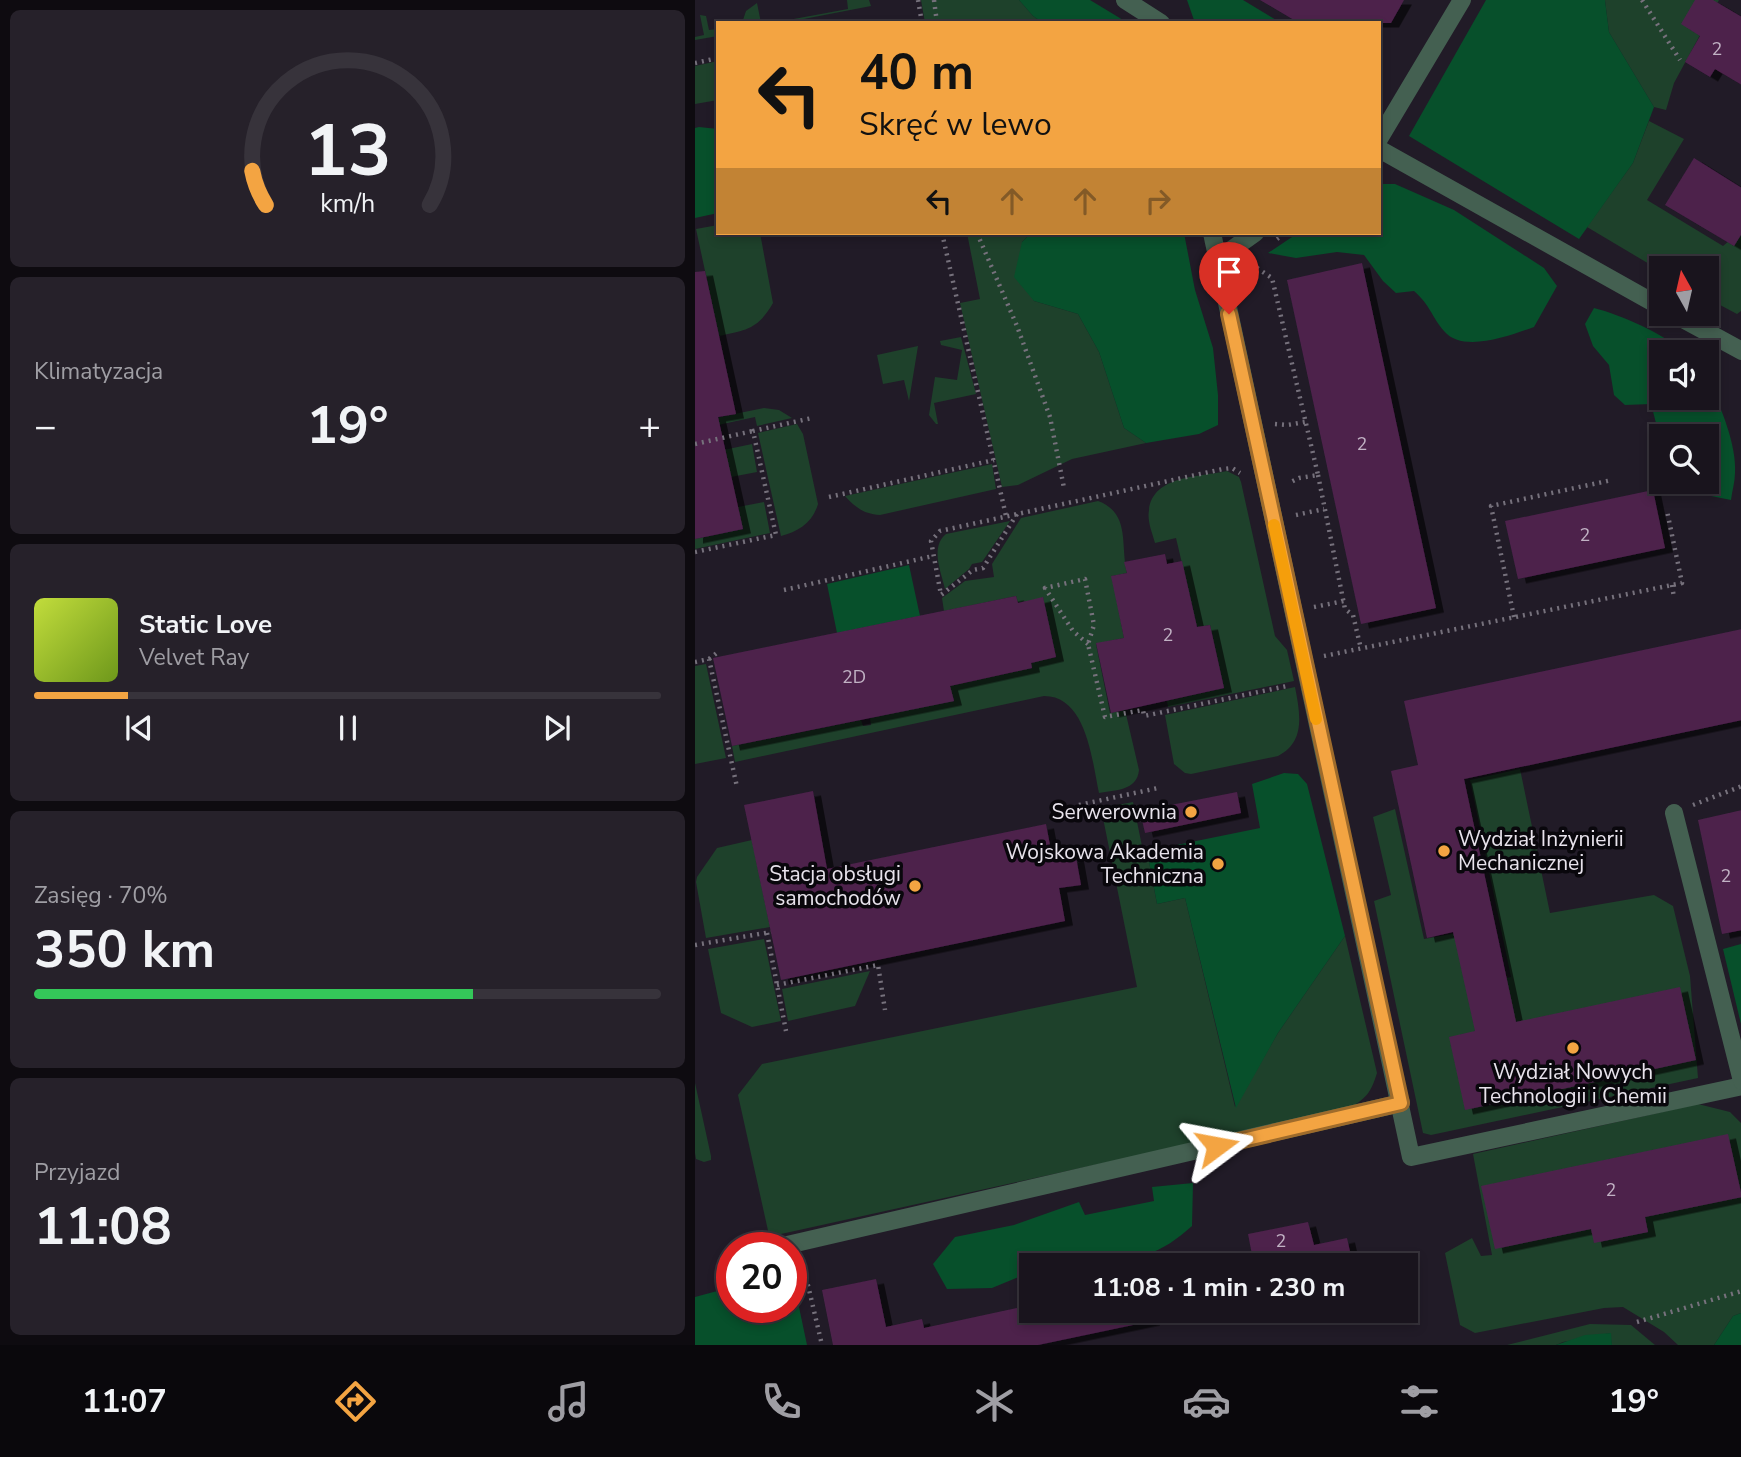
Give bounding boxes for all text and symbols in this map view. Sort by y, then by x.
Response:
house number: 2 [1712,37,1722,61]
text: 40 m [859,39,974,106]
icon: left [744,49,835,140]
text: 13 [304,101,391,201]
text: Skręć w lewo [859,103,1052,146]
icon: left [920,182,958,220]
icon: ahead [993,182,1031,220]
icon: ahead [1066,182,1104,220]
icon: right [1139,182,1177,220]
text: km/h [320,186,375,220]
pin [1199,242,1259,314]
icon: arrive [1210,253,1248,291]
north arrow [1649,256,1719,326]
map controls [1649,256,1719,494]
button: sound [1649,340,1719,410]
text: Klimatyzacja [34,356,163,387]
text: 19° [306,390,389,461]
text: − [34,401,57,452]
text: + [638,401,661,452]
button: search [1649,424,1719,494]
house number: 2 [1357,432,1367,456]
house number: 2 [1580,523,1590,547]
text: Static Love [139,607,272,642]
house number: 2 [1163,623,1173,647]
text: Velvet Ray [139,642,249,673]
house number: 2D [842,665,866,689]
icon: previous [120,709,158,747]
icon: pause [329,709,367,747]
icon: next [538,709,576,747]
place label: Serwerownia [1052,798,1177,826]
marker: Serwerownia [1183,804,1199,820]
place label: Wydział Inżynierii Mechanicznej [1458,825,1624,877]
place label: Wojskowa Akademia Techniczna [1005,838,1204,890]
marker: Wydział Inżynierii Mechanicznej [1436,843,1452,859]
marker: Wojskowa Akademia Techniczna [1210,856,1226,872]
place label: Stacja obsługi samochodów [769,860,901,912]
house number: 2 [1721,864,1731,888]
marker: Stacja obsługi samochodów [907,878,923,894]
text: Zasięg · 70% [34,880,168,911]
text: 350 km [34,914,215,985]
marker: Wydział Nowych Technologii i Chemii [1565,1040,1581,1056]
place label: Wydział Nowych Technologii i Chemii [1479,1058,1667,1110]
position arrow [1180,1109,1254,1183]
text: Przyjazd [34,1157,120,1188]
house number: 2 [1606,1178,1616,1202]
text: 11:08 [34,1191,172,1262]
house number: 2 [1276,1229,1286,1253]
speed limit sign: 20 [716,1232,807,1323]
text: 11:08 · 1 min · 230 m [1092,1270,1345,1305]
icon: directions [331,1377,380,1426]
icon: music [544,1377,593,1426]
icon: phone [757,1377,806,1426]
icon: climate [970,1377,1019,1426]
icon: car [1182,1377,1231,1426]
icon: filters [1395,1377,1444,1426]
text: 11:07 [82,1380,167,1423]
text: 19° [1608,1380,1659,1423]

